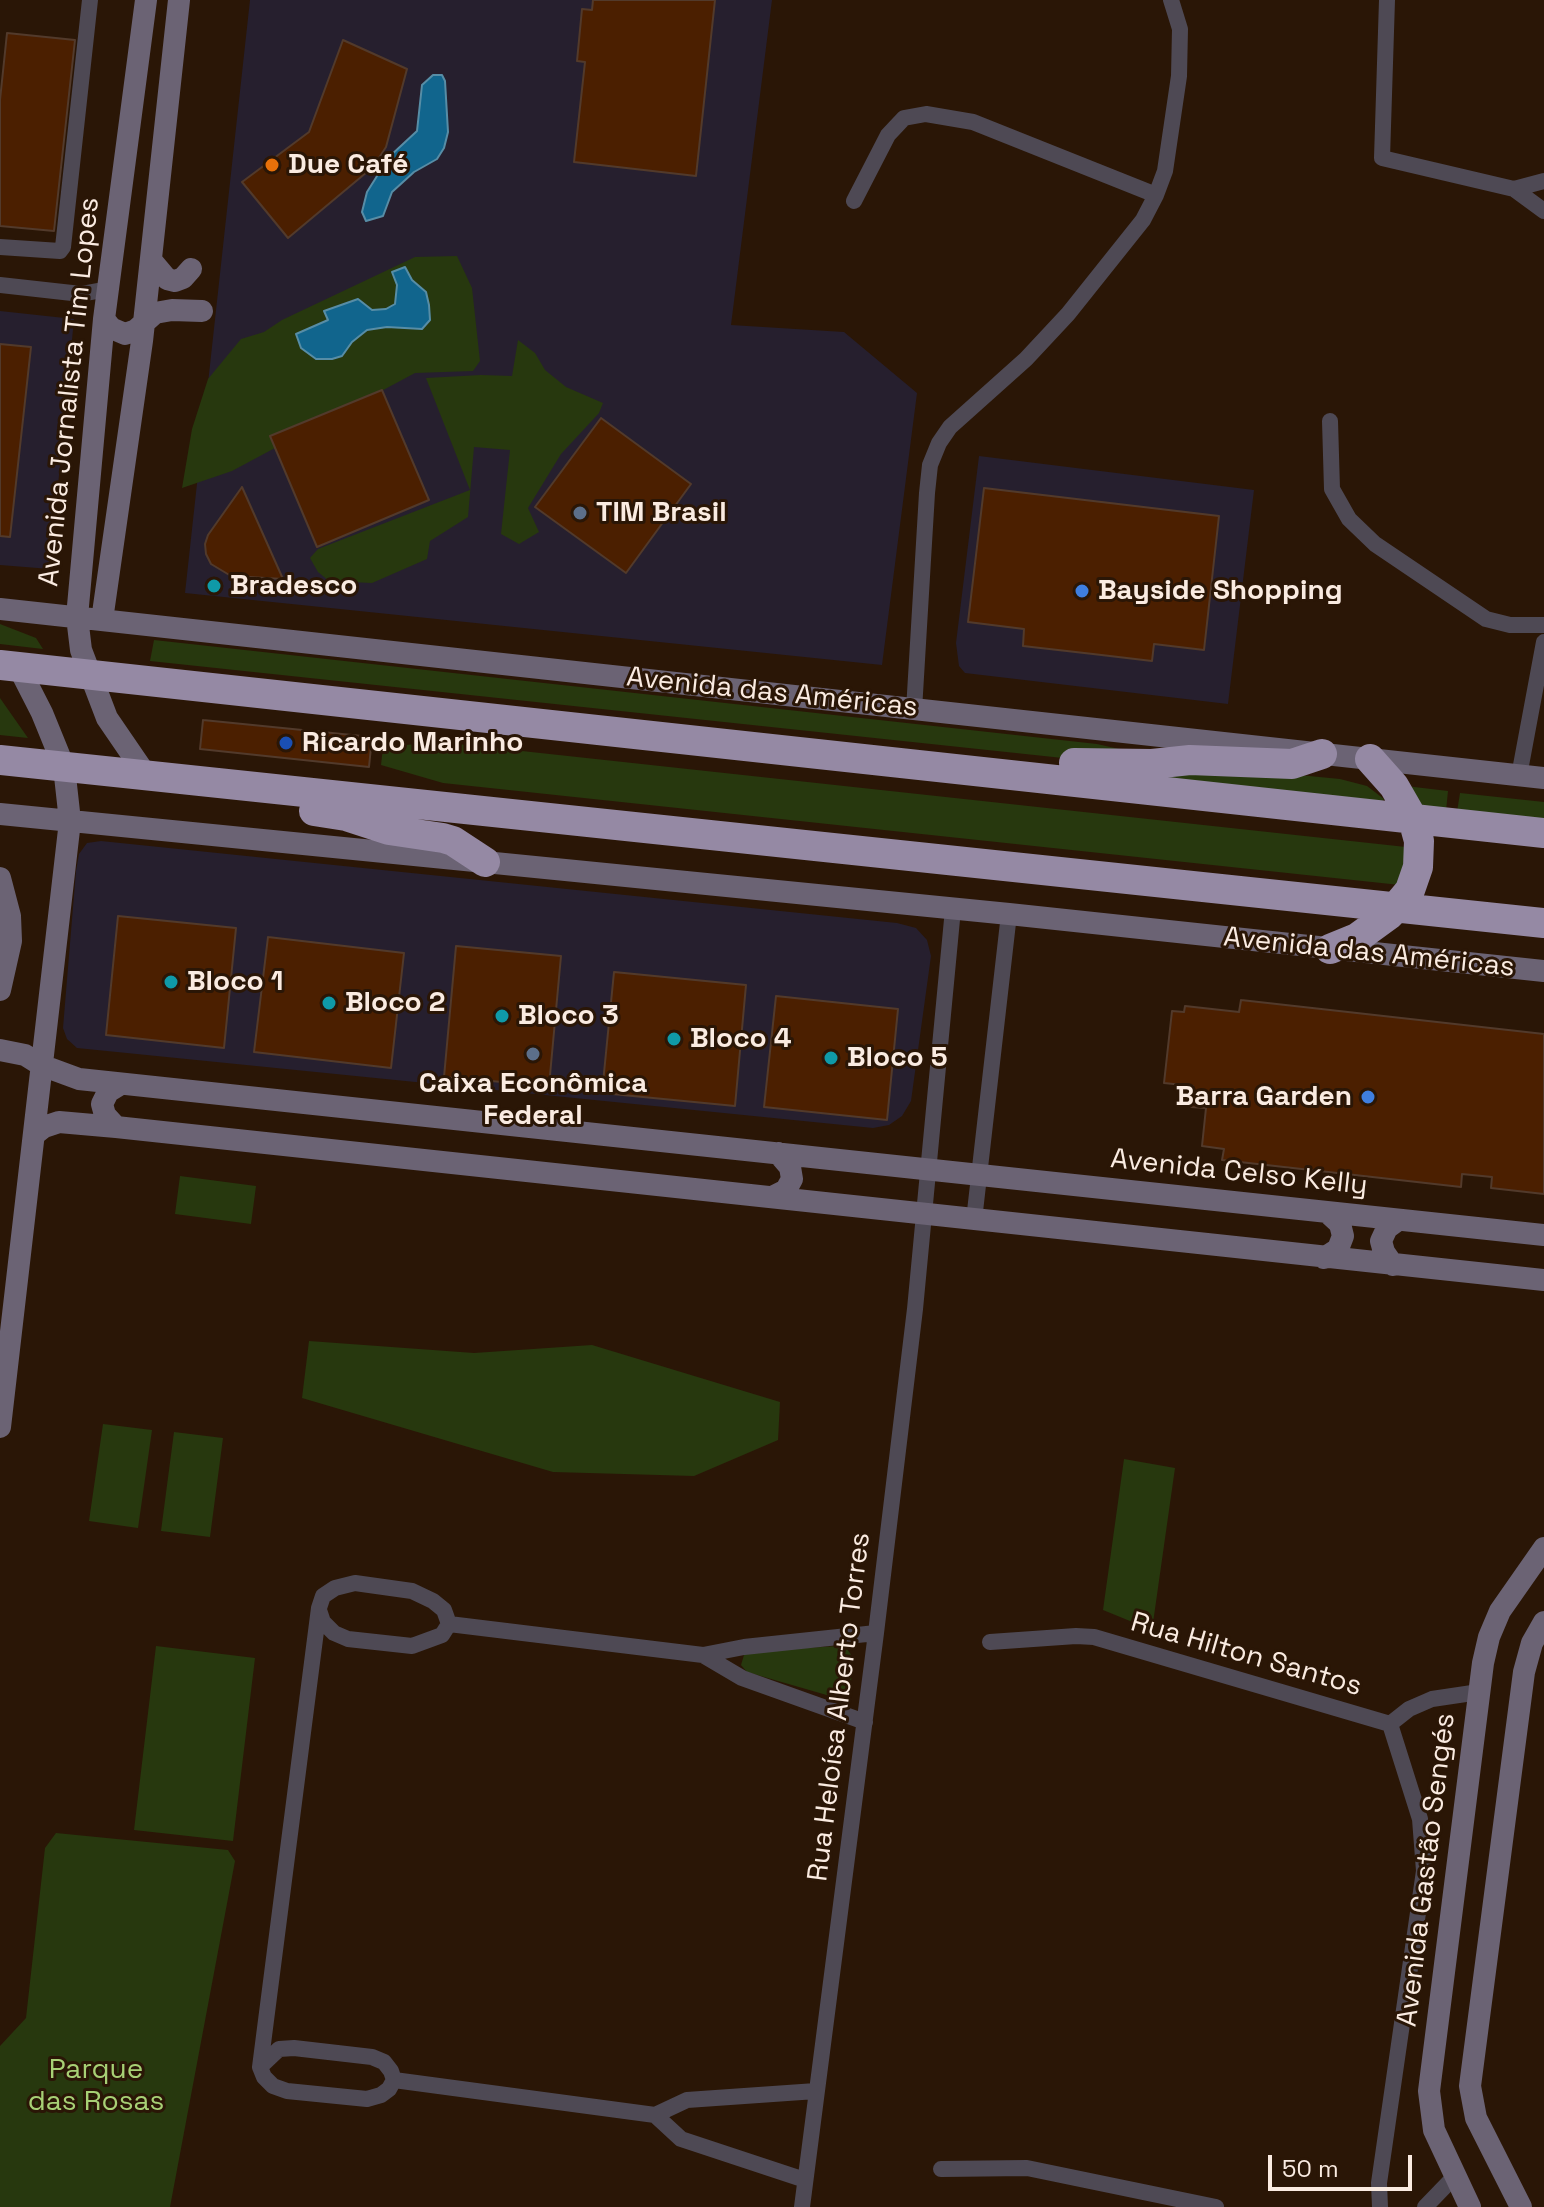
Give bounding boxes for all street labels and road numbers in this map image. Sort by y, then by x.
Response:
street label: Avenida Jornalista Tim Lopes [33,196,107,588]
street label: Avenida das Américas [625,661,919,725]
street label: Avenida das Américas [1222,921,1516,985]
street label: Avenida Celso Kelly [1109,1143,1369,1203]
street label: Rua Heloísa Alberto Torres [802,1531,878,1883]
street label: Rua Hilton Santos [1127,1606,1365,1704]
street label: Avenida Gastão Sengés [1391,1711,1463,2029]

